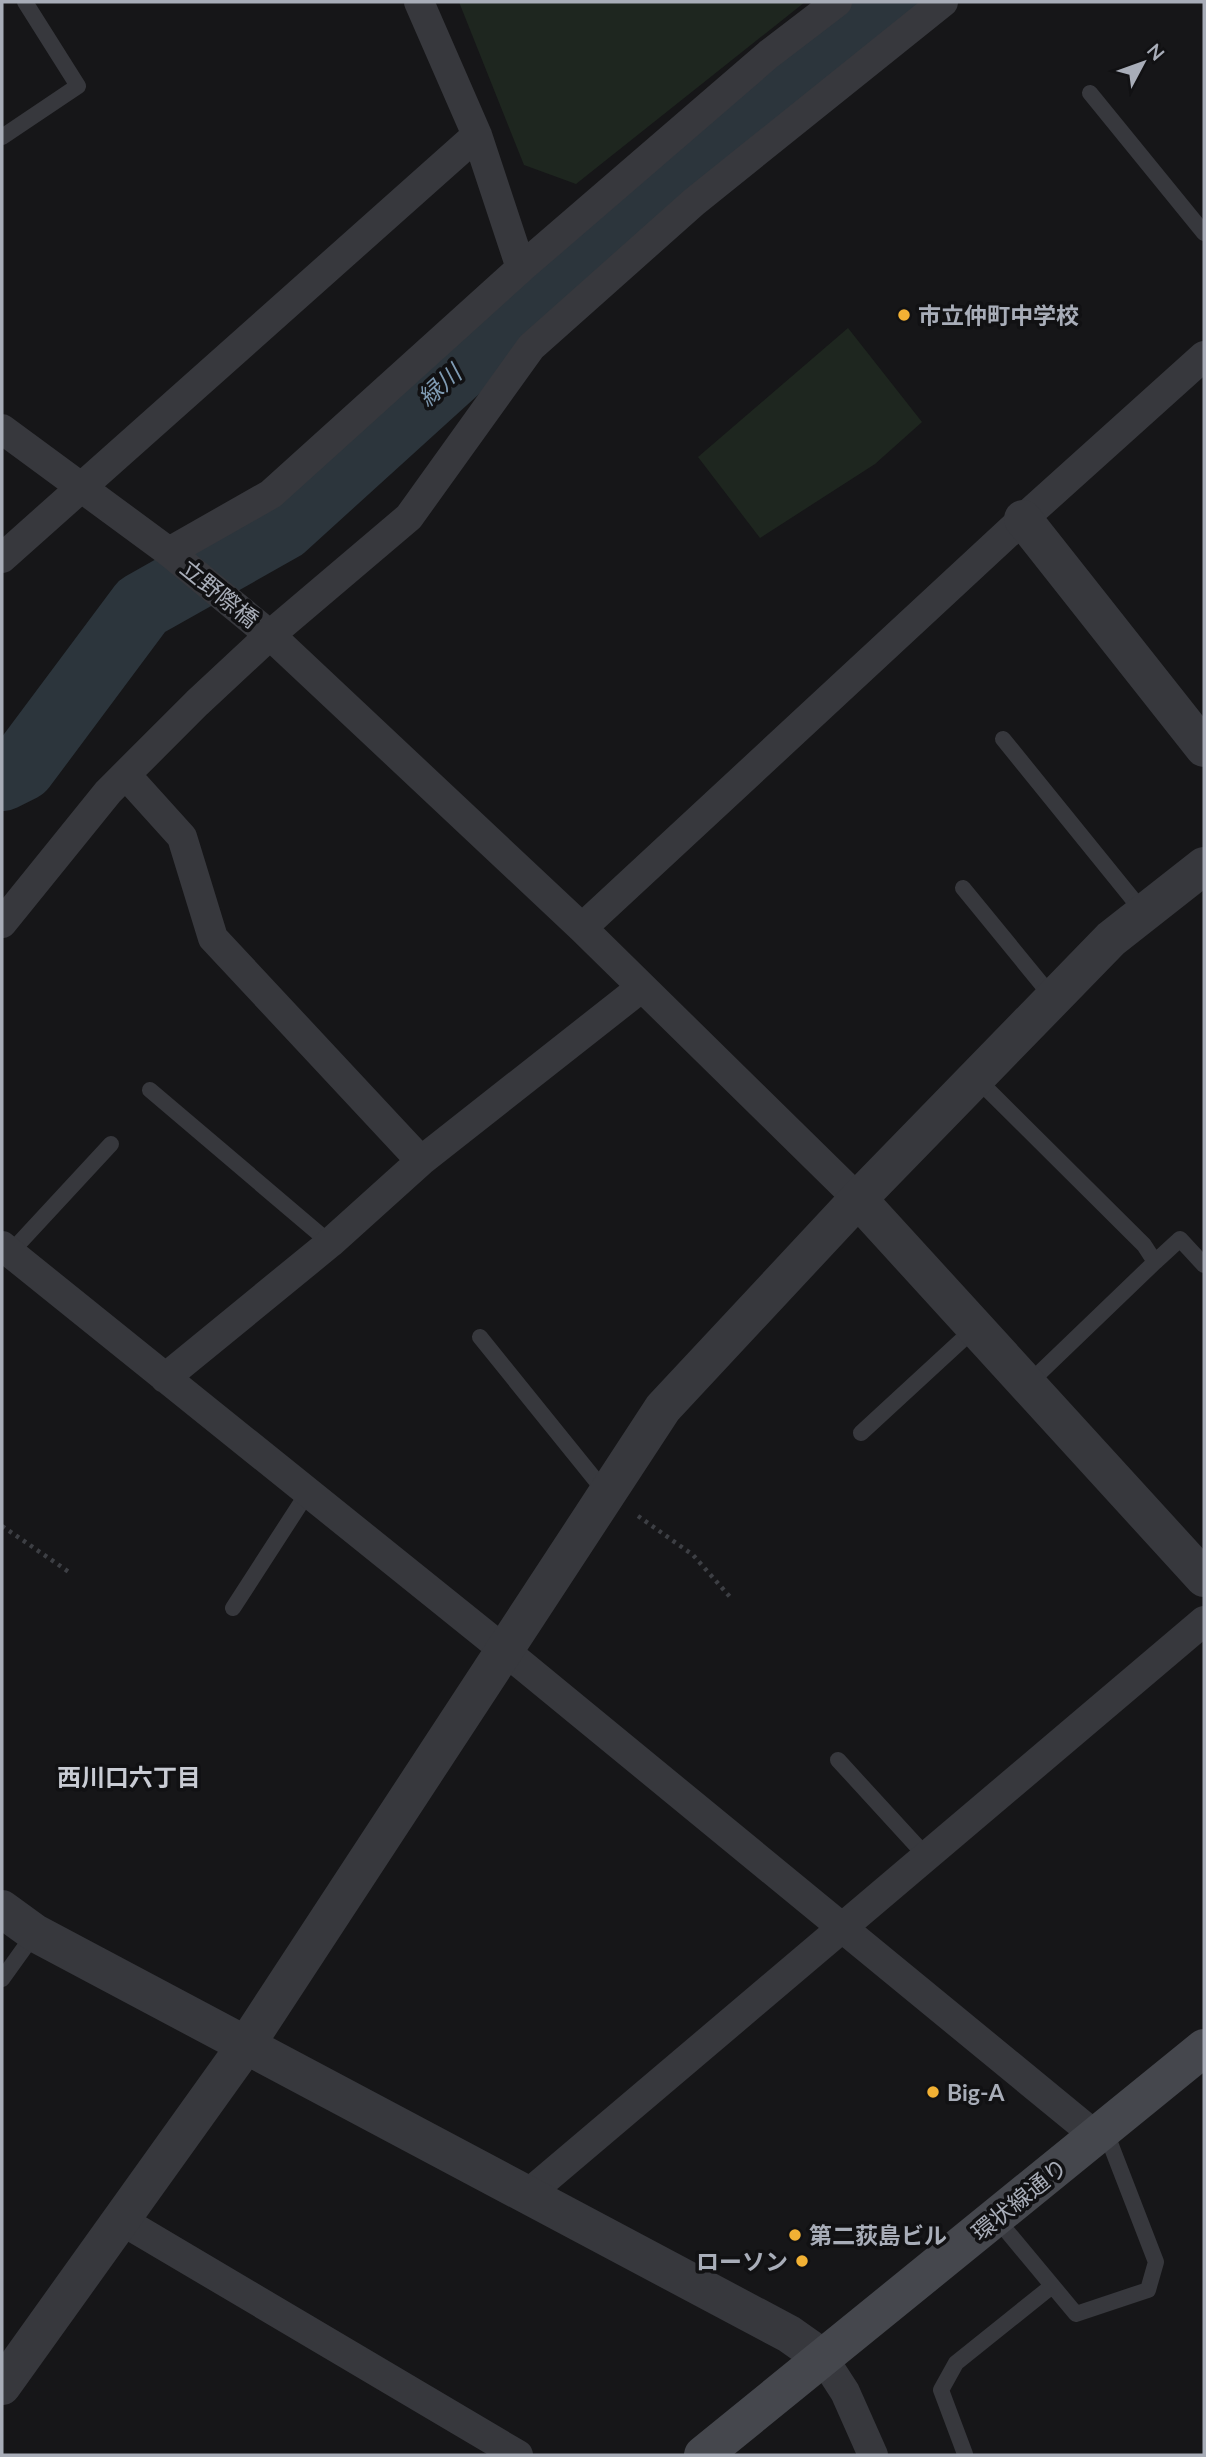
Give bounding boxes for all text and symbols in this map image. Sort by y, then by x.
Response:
north arrow [1108,28,1178,98]
text: N [1143,38,1170,65]
place label: 市立仲町中学校 [918,301,1079,329]
marker: 市立仲町中学校 [896,307,912,323]
water label: 緑川 [411,356,469,412]
street label: 立野際橋 [175,553,265,633]
district label: 西川口六丁目 [57,1762,201,1791]
place label: Big-A [947,2078,1006,2106]
marker: Big-A [925,2084,941,2100]
street label: 環状線通り [966,2152,1072,2246]
place label: 第二荻島ビル [809,2221,947,2249]
marker: 第二荻島ビル [787,2227,803,2243]
place label: ローソン [696,2247,788,2275]
marker: ローソン [794,2253,810,2269]

